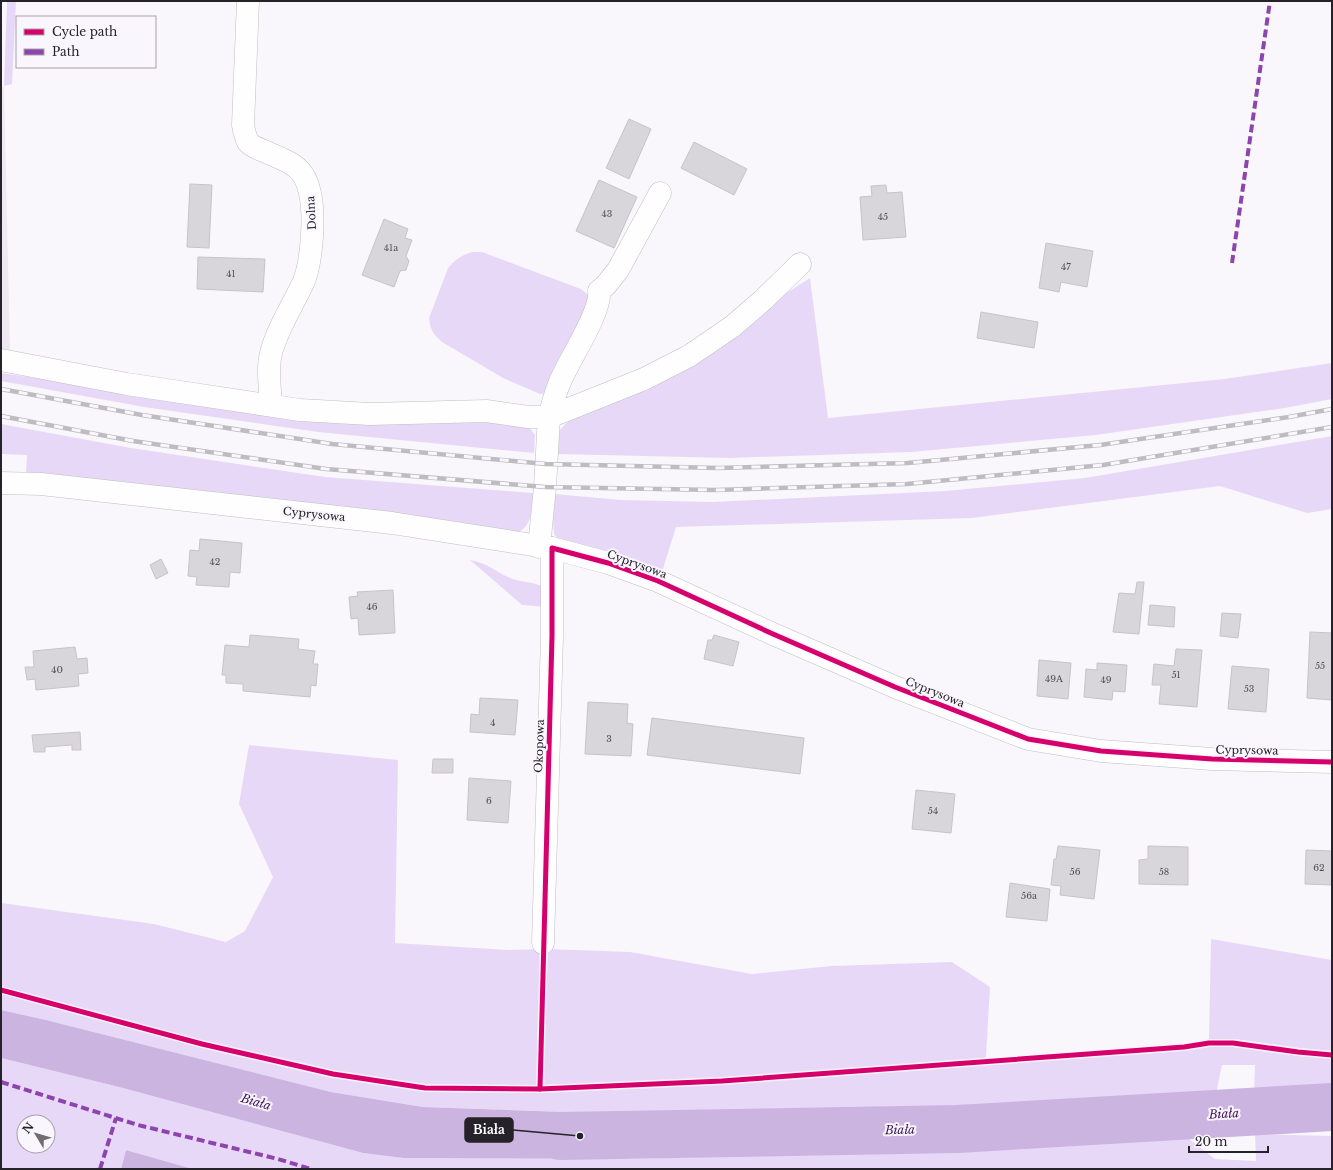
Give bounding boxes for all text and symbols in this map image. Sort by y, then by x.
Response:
legend [16,16,156,68]
text: Cycle path [52,24,117,39]
text: Path [52,44,80,59]
street label: Dolna [303,195,319,230]
house number: 43 [602,208,612,219]
house number: 45 [878,211,888,222]
house number: 41a [384,242,398,253]
house number: 47 [1061,261,1071,272]
house number: 41 [226,268,236,279]
street label: Cyprysowa [282,504,347,524]
street label: Cyprysowa [605,547,670,582]
house number: 42 [210,556,220,567]
house number: 46 [366,601,378,612]
house number: 55 [1315,660,1325,671]
house number: 40 [51,664,63,675]
house number: 51 [1171,669,1181,680]
house number: 49A [1045,673,1064,684]
street label: Cyprysowa [903,674,968,711]
house number: 49 [1100,674,1112,685]
house number: 53 [1244,683,1254,694]
house number: 4 [490,717,496,728]
street label: Okopowa [531,718,547,773]
house number: 3 [606,733,612,744]
street label: Cyprysowa [1215,742,1279,758]
house number: 6 [486,795,492,806]
house number: 54 [928,805,938,816]
house number: 62 [1313,862,1325,873]
house number: 56 [1070,866,1081,877]
house number: 58 [1159,866,1169,877]
house number: 56a [1021,890,1037,901]
water label: Biała [239,1090,273,1113]
water label: Biała [1207,1105,1240,1122]
north arrow [16,1114,56,1154]
callout: Biała [465,1118,513,1142]
text: N [19,1119,37,1136]
text: Biała [473,1122,505,1137]
water label: Biała [884,1122,915,1137]
scale bar [1189,1128,1268,1154]
text: 20 m [1195,1134,1227,1149]

